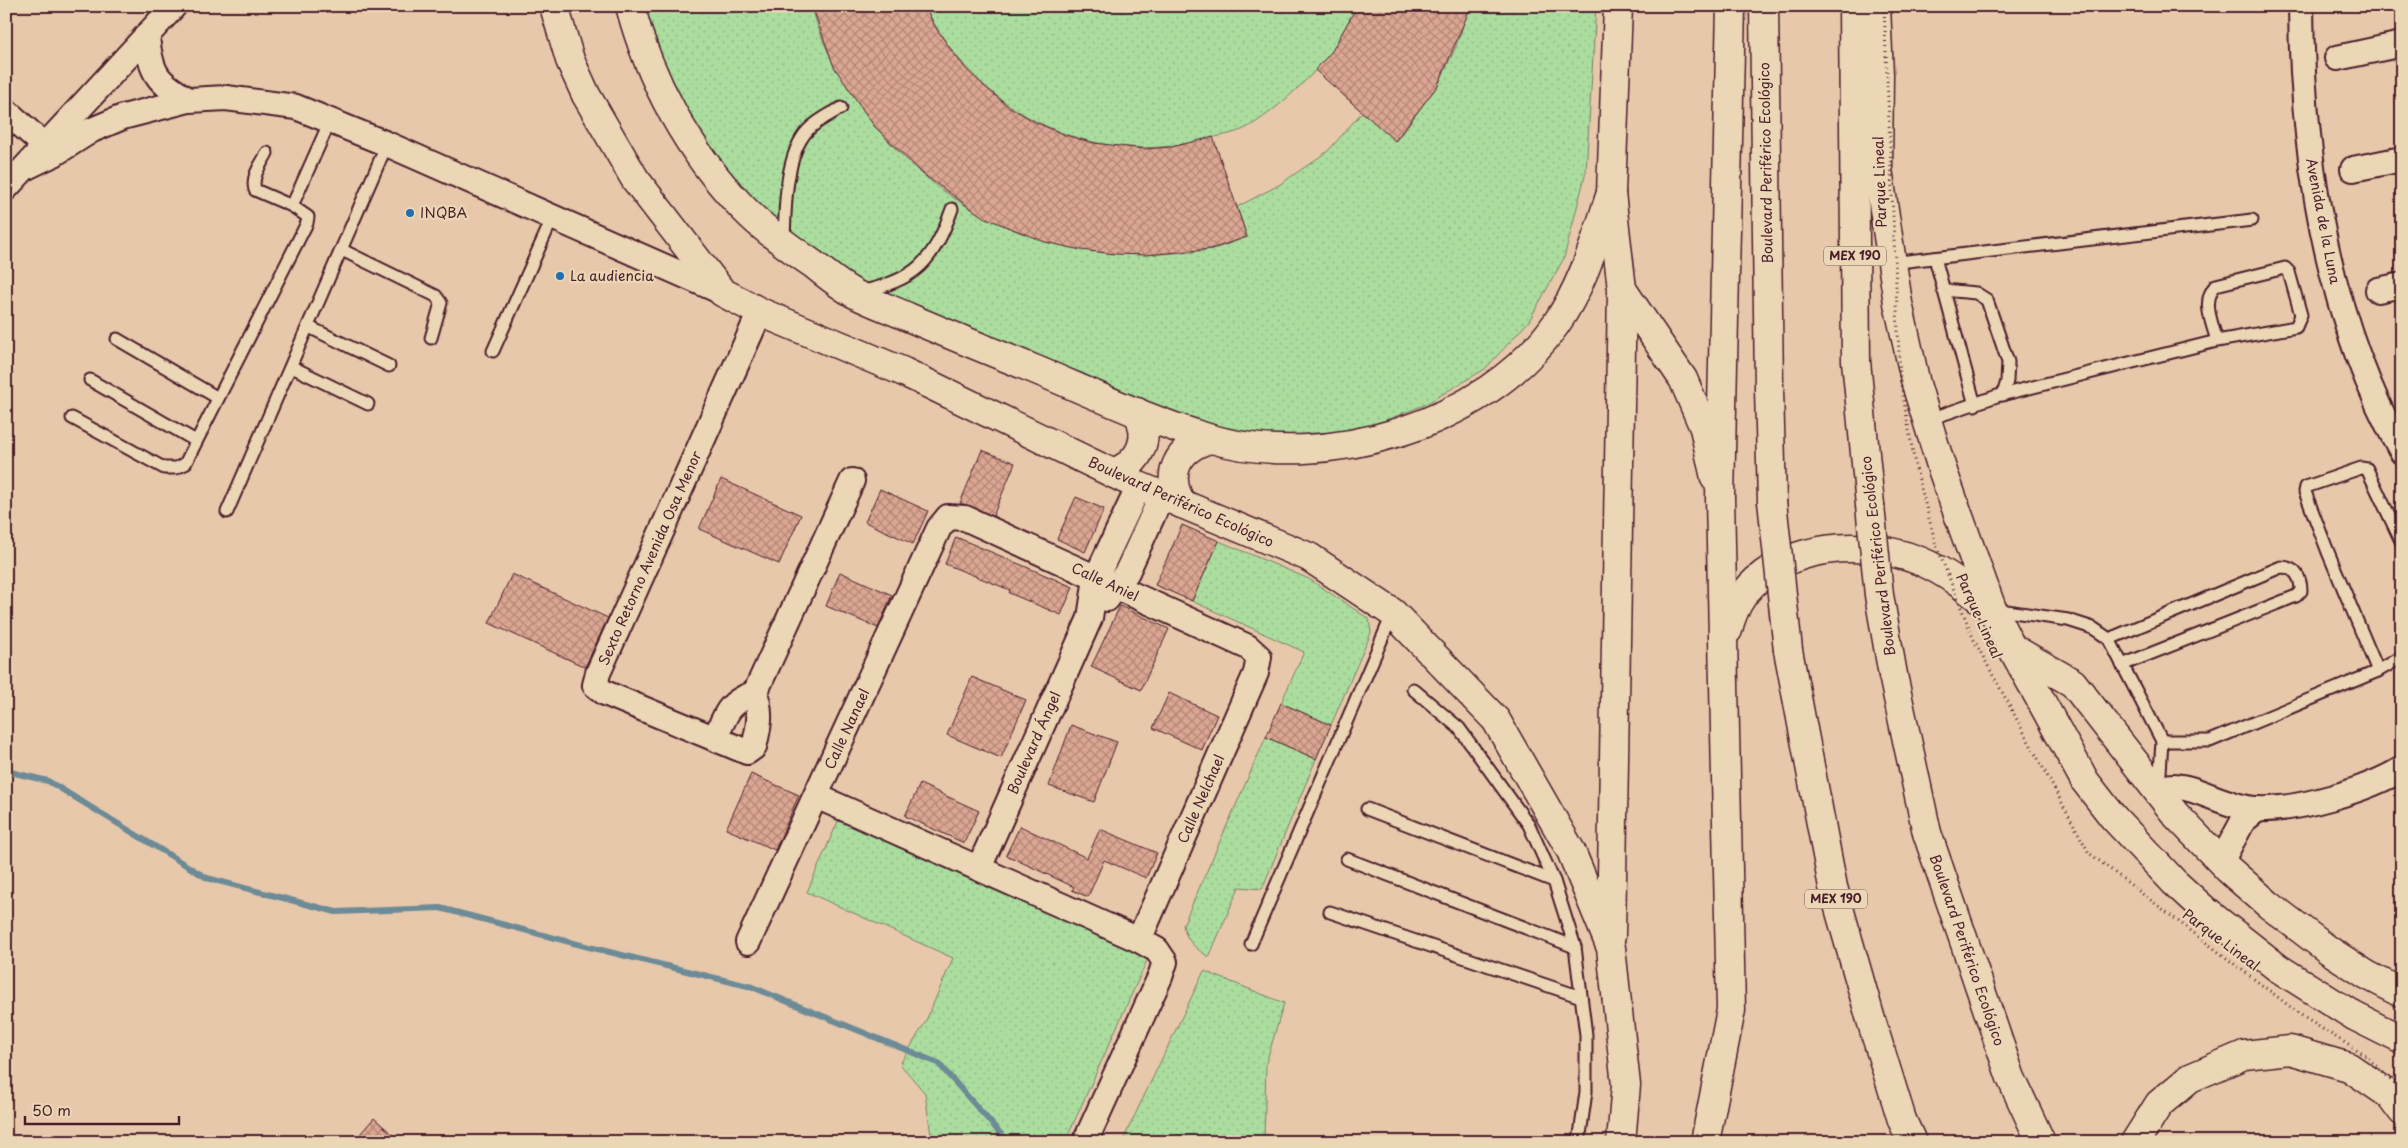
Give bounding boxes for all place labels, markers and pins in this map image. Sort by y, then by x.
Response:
place label: INQBA [420,202,468,223]
marker: INQBA [404,207,416,219]
place label: La audiencia [570,265,654,286]
marker: La audiencia [554,270,566,282]

